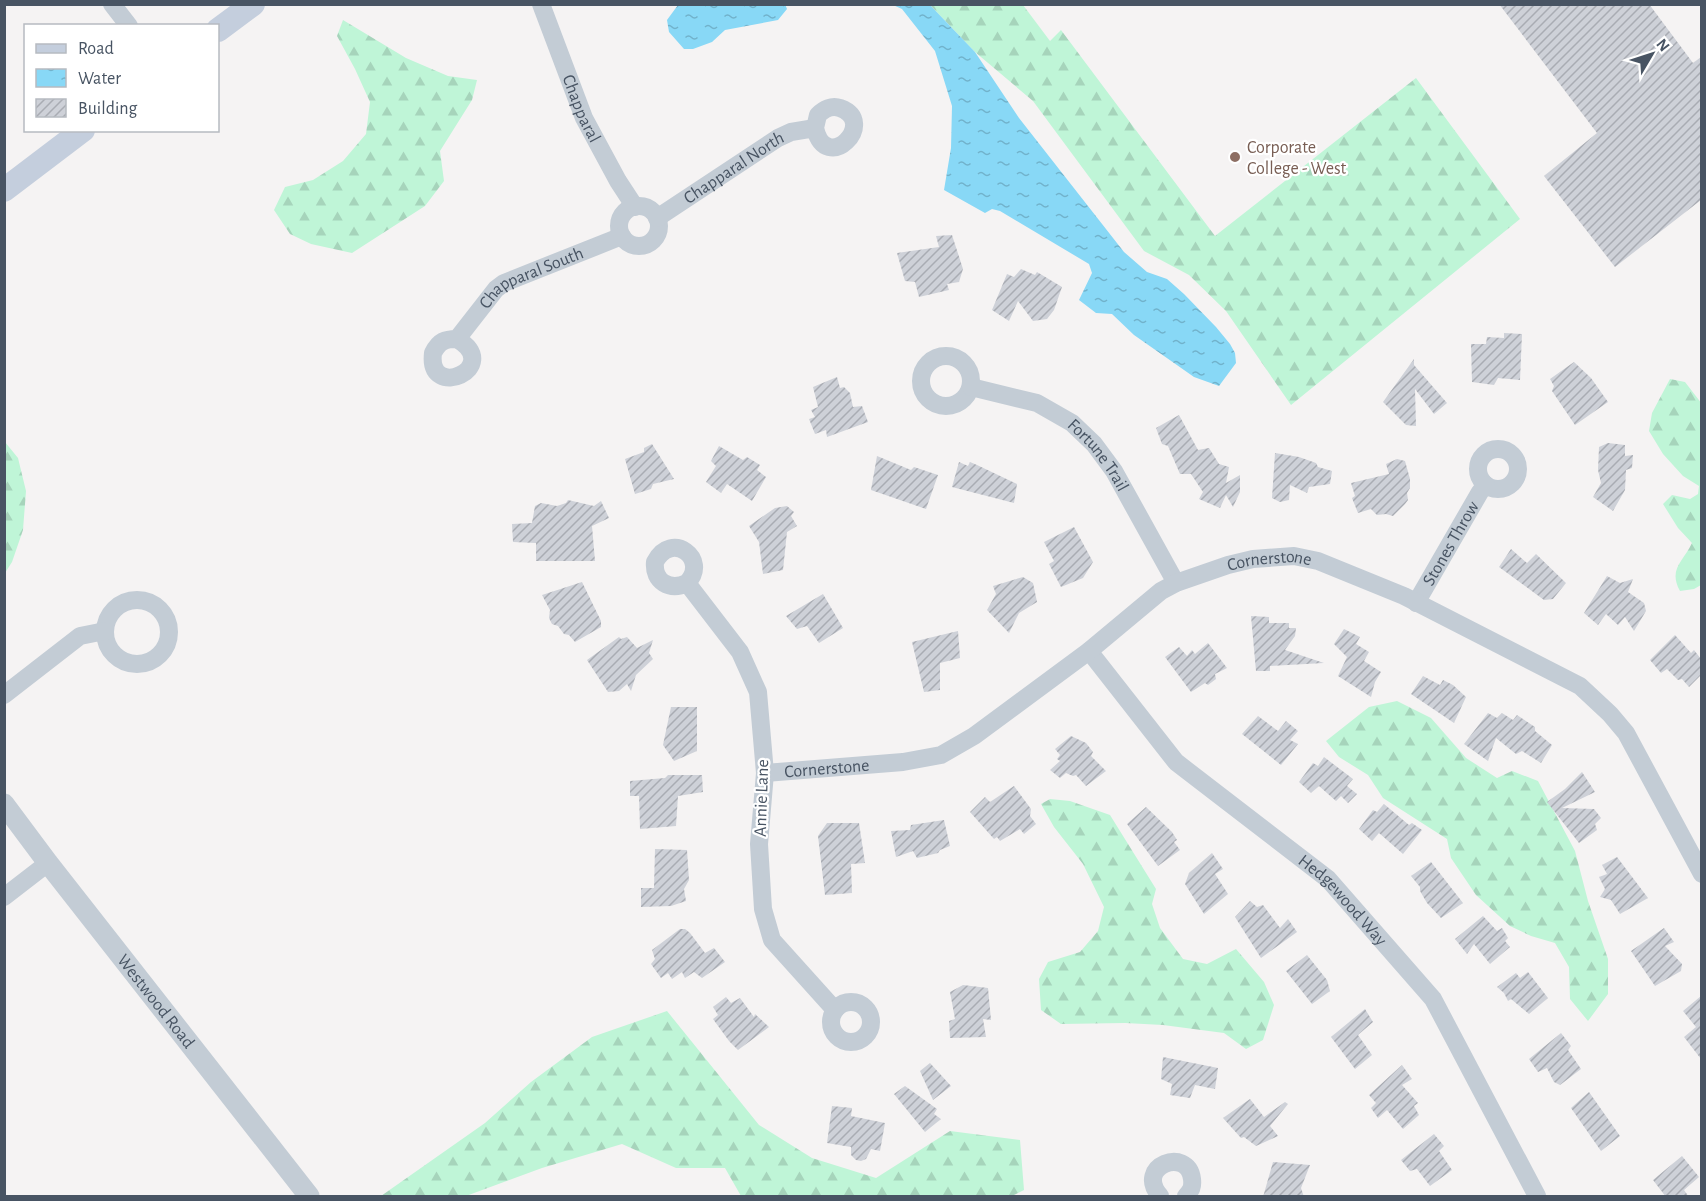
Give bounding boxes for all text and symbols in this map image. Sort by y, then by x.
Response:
legend [24,24,219,132]
north arrow [1622,24,1682,84]
text: N [1653,36,1673,55]
text: Road [78,40,114,58]
text: Water [78,70,121,88]
street label: Chapparal [558,72,603,146]
text: Building [78,100,138,118]
street label: Chapparal North [681,129,787,208]
place label: Corporate College - West [1247,139,1347,178]
marker: Corporate College - West [1228,150,1242,164]
street label: Chapparal South [476,244,586,312]
street label: Fortune Trail [1064,416,1131,495]
street label: Stones Throw [1420,498,1483,589]
street label: Cornerstone [1226,548,1313,575]
street label: Cornerstone [784,757,870,781]
street label: Annie Lane [752,759,772,837]
street label: Hedgewood Way [1294,852,1390,950]
street label: Westwood Road [113,951,198,1052]

